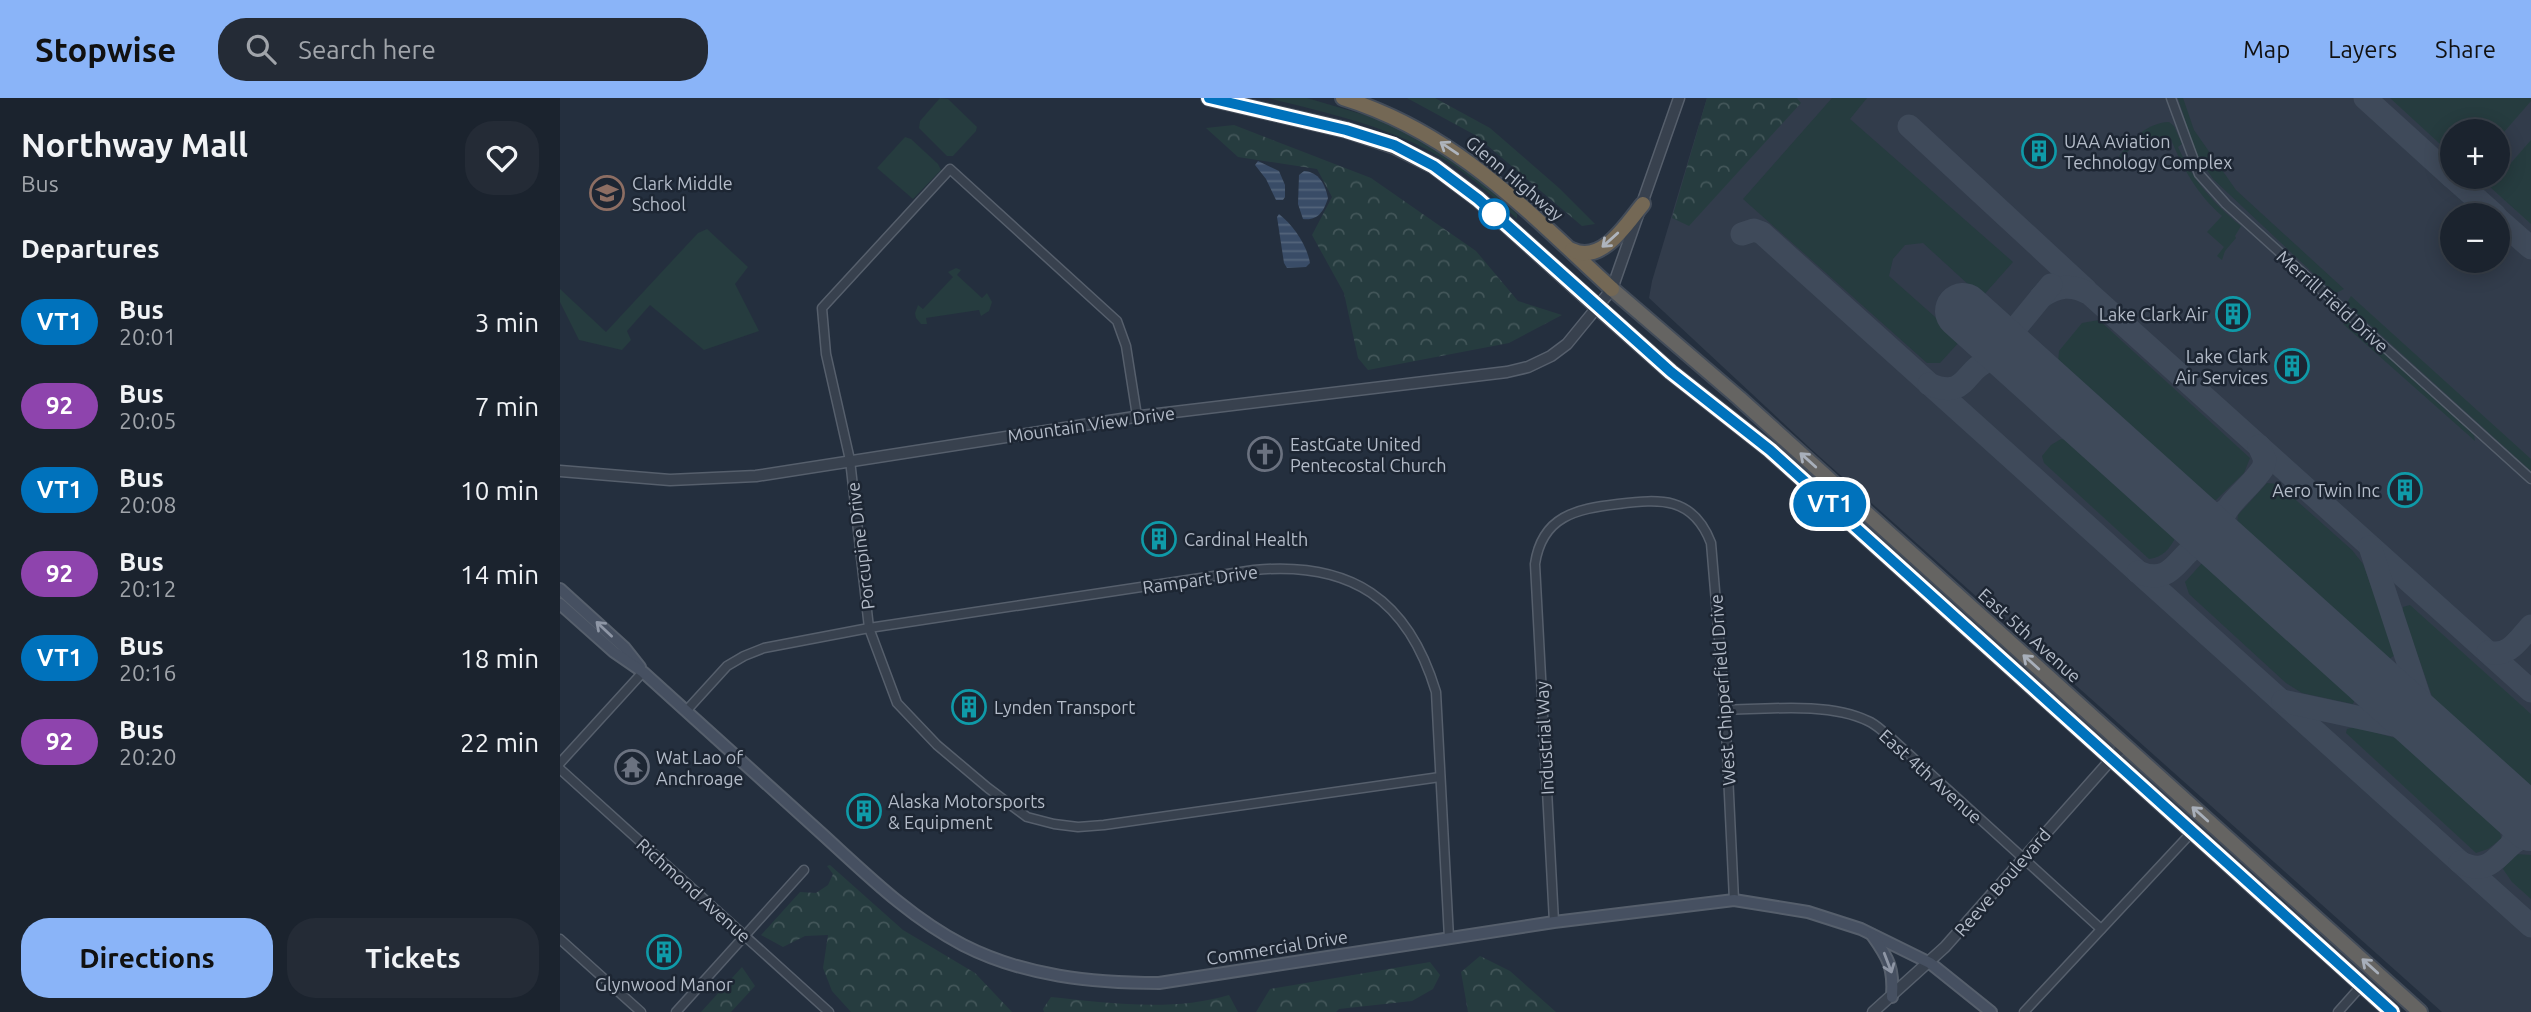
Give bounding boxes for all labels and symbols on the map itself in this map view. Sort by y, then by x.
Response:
place label: UAA Aviation Technology Complex [2064,131,2232,172]
street label: Glenn Highway [1462,132,1568,225]
building icon: UAA Aviation Technology Complex [2020,132,2058,170]
one-way arrow [1440,141,1460,155]
place label: Clark Middle School [632,173,733,214]
school or university icon: Clark Middle School [588,174,626,212]
unlabelled marker [1479,199,1509,229]
one-way arrow [1601,232,1619,248]
street label: Merrill Field Drive [2273,246,2393,356]
building icon: Lake Clark Air [2214,295,2252,333]
place label: Lake Clark Air [2099,304,2208,324]
place label: Lake Clark Air Services [2175,346,2268,387]
building icon: Lake Clark Air Services [2273,347,2311,385]
street label: Mountain View Drive [1006,402,1176,446]
place label: EastGate United Pentecostal Church [1290,434,1446,475]
church icon: EastGate United Pentecostal Church [1246,435,1284,473]
one-way arrow [1799,452,1817,468]
building icon: Aero Twin Inc [2386,471,2424,509]
place label: Aero Twin Inc [2272,480,2380,500]
street label: Porcupine Drive [842,481,878,611]
line badge: VT1 [1790,481,1870,527]
building icon: Cardinal Health [1140,520,1178,558]
place label: Cardinal Health [1184,529,1308,549]
street label: Rampart Drive [1141,561,1259,597]
street label: East 5th Avenue [1975,584,2085,686]
street label: West Chipperfield Drive [1705,594,1739,786]
one-way arrow [596,620,613,637]
one-way arrow [2022,654,2040,670]
street label: Industrial Way [1531,680,1557,795]
building icon: Lynden Transport [950,688,988,726]
place label: Lynden Transport [994,697,1135,717]
street label: East 4th Avenue [1876,725,1986,827]
place label: Wat Lao of Anchroage [656,747,744,788]
temple icon: Wat Lao of Anchroage [613,748,651,786]
place label: Alaska Motorsports & Equipment [888,791,1045,832]
building icon: Alaska Motorsports & Equipment [845,792,883,830]
one-way arrow [2192,806,2209,823]
street label: Reeve Boulevard [1950,824,2054,940]
street label: Richmond Avenue [633,834,755,946]
street label: Commercial Drive [1205,926,1349,968]
building icon: Glynwood Manor [645,933,683,971]
one-way arrow [1883,952,1896,973]
one-way arrow [2361,959,2379,975]
place label: Glynwood Manor [595,974,733,994]

